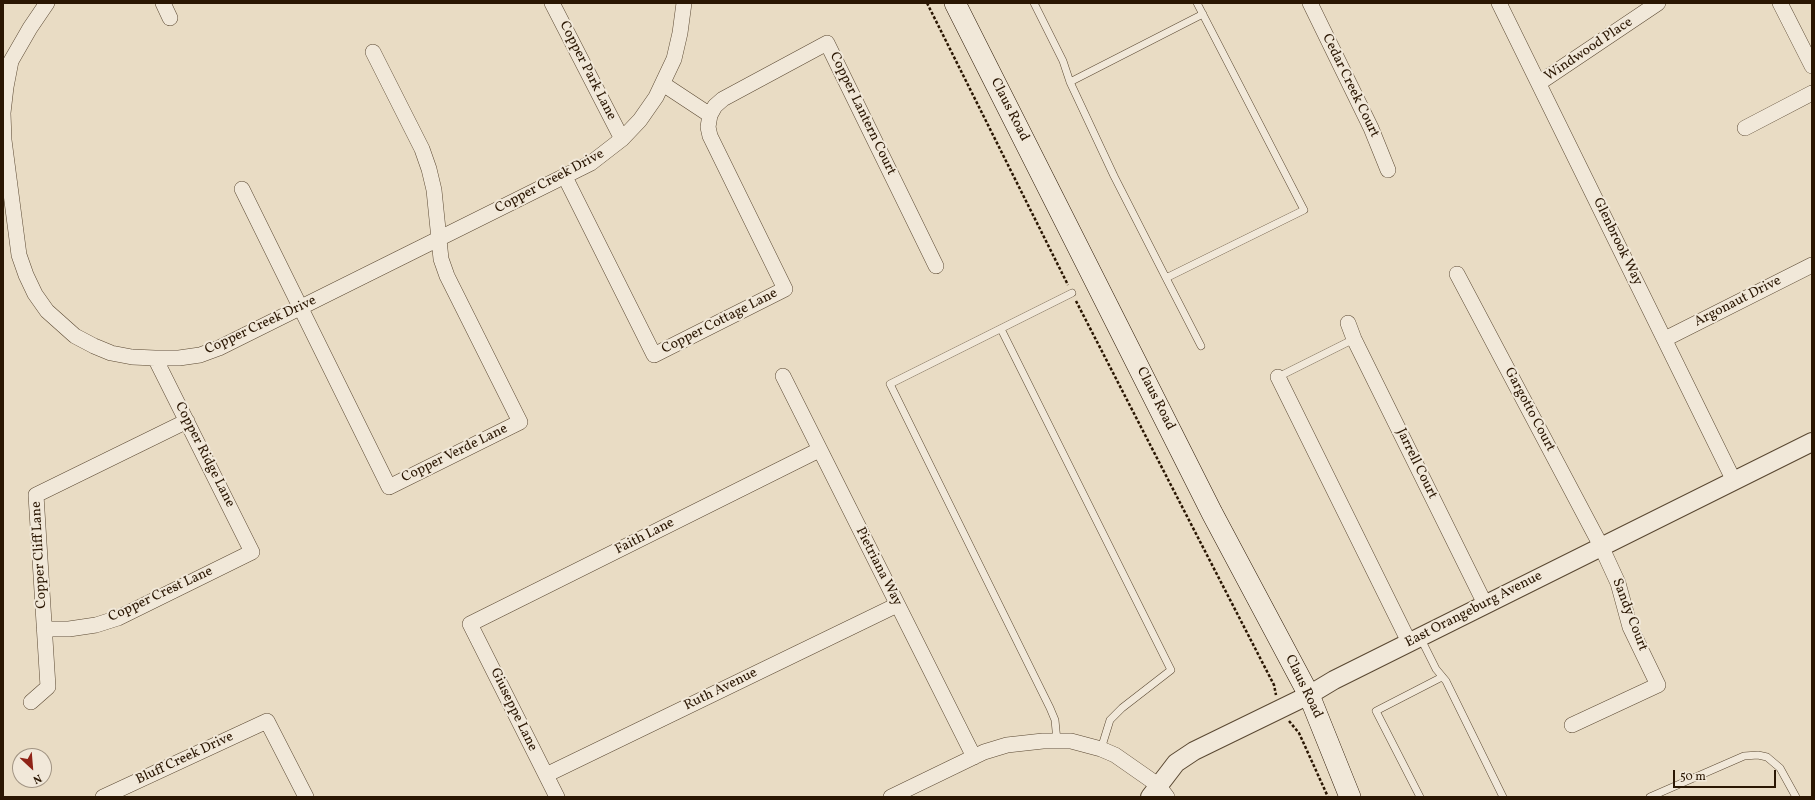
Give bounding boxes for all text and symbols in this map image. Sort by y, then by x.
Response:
street label: Windwood Place [1542,14,1636,86]
street label: Copper Park Lane [555,19,619,123]
street label: Cedar Creek Court [1318,31,1382,141]
street label: Copper Lantern Court [825,50,899,178]
street label: Claus Road [986,76,1032,144]
street label: Copper Creek Drive [493,146,607,218]
street label: Glenbrook Way [1589,195,1645,289]
street label: Argonaut Drive [1692,273,1784,331]
street label: Copper Cottage Lane [659,286,781,358]
street label: Copper Creek Drive [203,293,319,359]
street label: Claus Road [1132,365,1178,433]
street label: Gargotto Court [1500,365,1558,455]
street label: Copper Ridge Lane [170,400,238,510]
street label: Copper Verde Lane [399,421,511,487]
street label: Jarrell Court [1392,426,1440,502]
street label: Copper Cliff Lane [29,501,51,609]
street label: Faith Lane [613,515,677,559]
street label: Pietriana Way [851,525,905,609]
street label: Copper Crest Lane [106,563,216,627]
street label: East Orangeburg Avenue [1403,568,1545,652]
street label: Sandy Court [1607,576,1651,654]
street label: Claus Road [1280,652,1326,722]
street label: Ruth Avenue [682,665,760,715]
street label: Giuseppe Lane [486,666,540,754]
street label: Bluff Creek Drive [134,729,236,789]
north arrow [12,748,52,788]
scale bar [1675,762,1778,788]
text: 50 m [1680,769,1706,785]
text: N [30,770,44,787]

